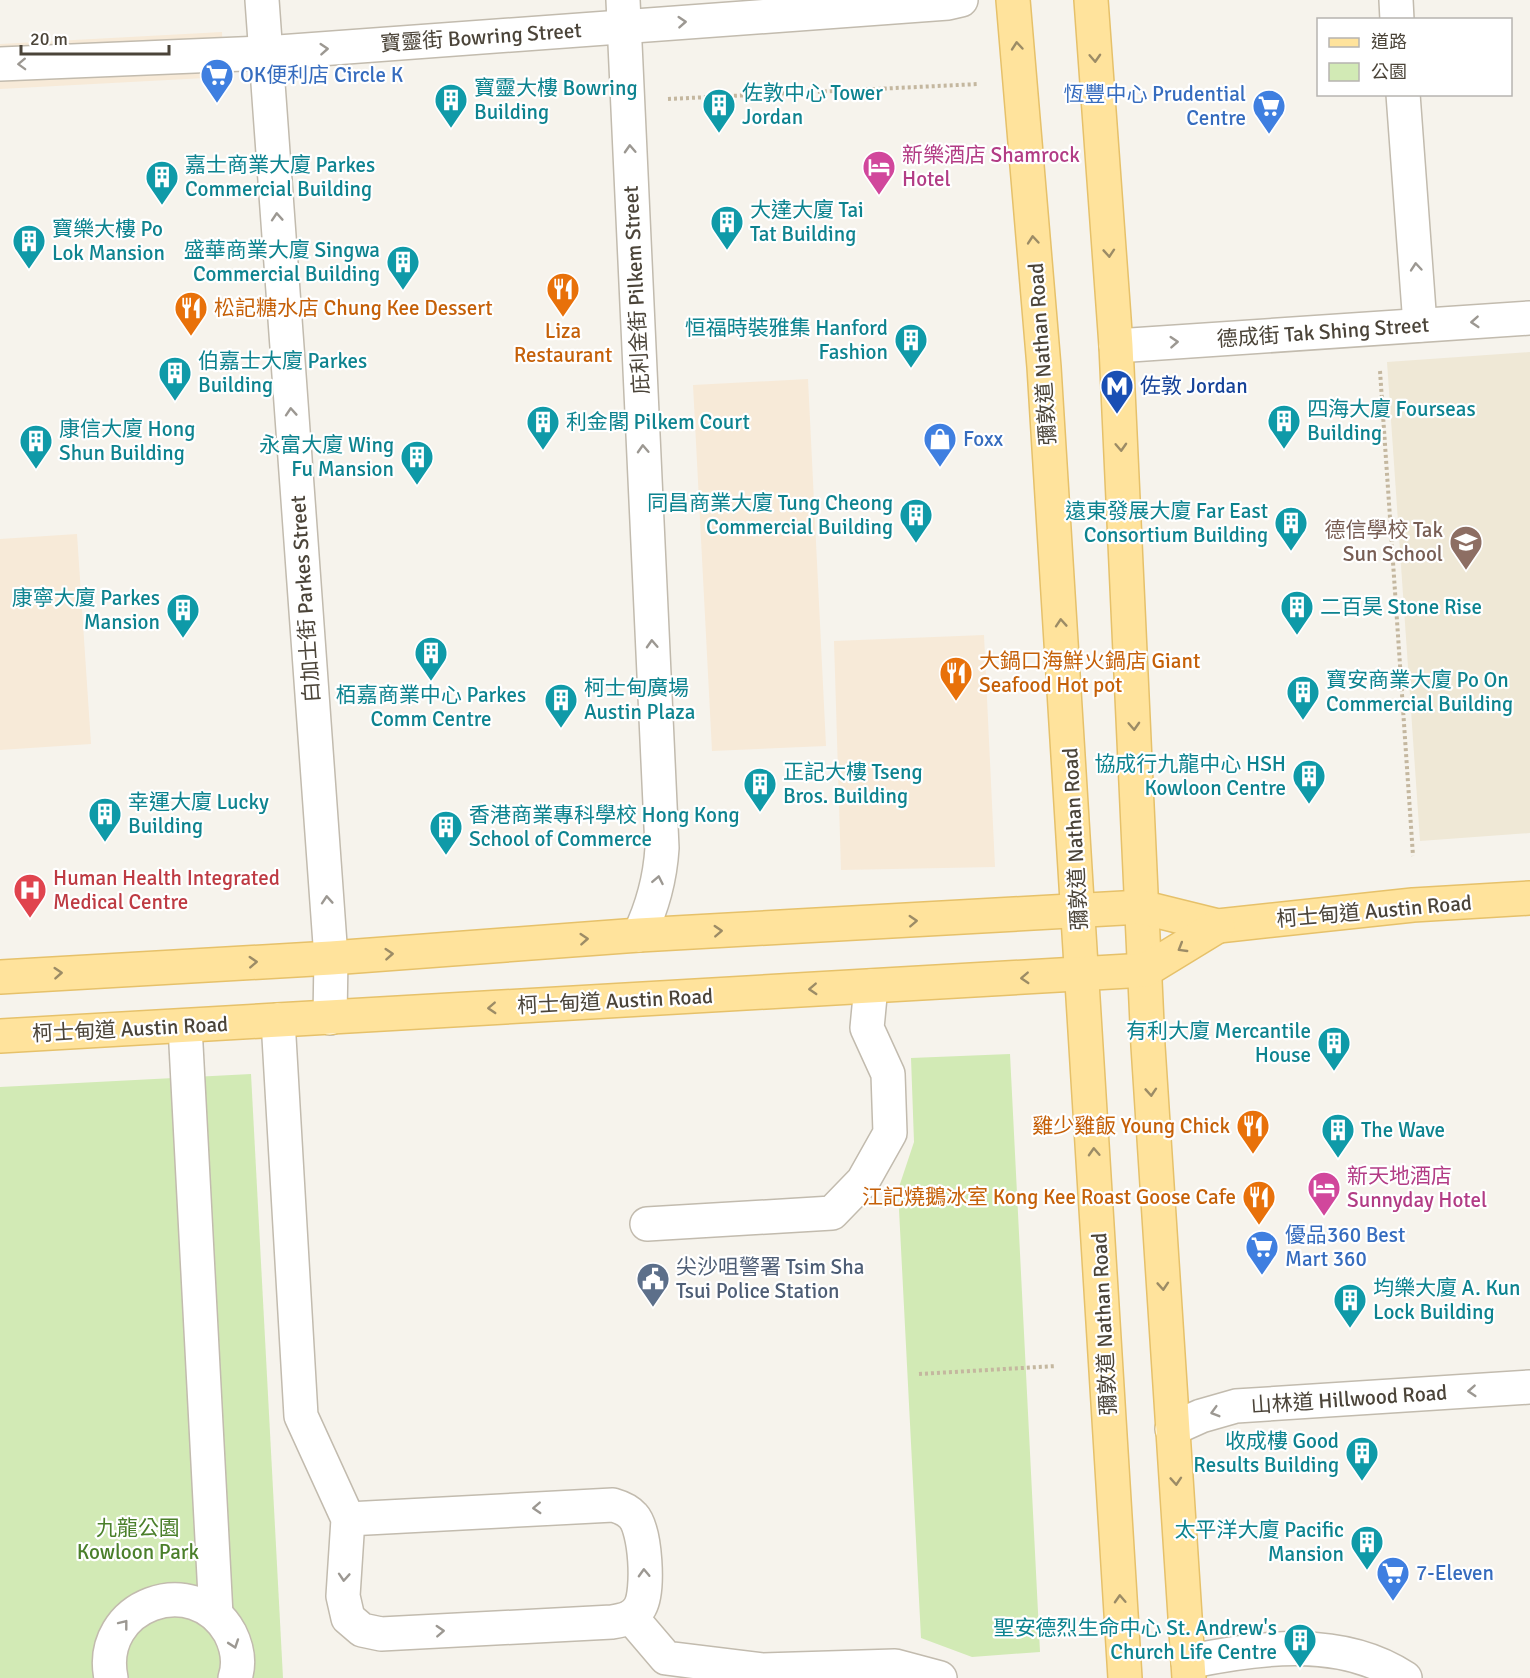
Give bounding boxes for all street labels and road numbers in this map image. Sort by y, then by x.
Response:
street label: 寶靈街 Bowring Street [379,17,583,57]
street label: 庇利金街 Pilkem Street [618,185,654,395]
street label: 彌敦道 Nathan Road [1023,262,1061,446]
street label: 德成街 Tak Shing Street [1216,312,1430,352]
street label: 白加士街 Parkes Street [285,495,325,703]
street label: 彌敦道 Nathan Road [1057,747,1093,931]
street label: 柯士甸道 Austin Road [1275,890,1473,932]
street label: 柯士甸道 Austin Road [516,983,714,1019]
street label: 柯士甸道 Austin Road [31,1011,229,1047]
street label: 彌敦道 Nathan Road [1086,1232,1122,1416]
street label: 山林道 Hillwood Road [1250,1379,1448,1419]

